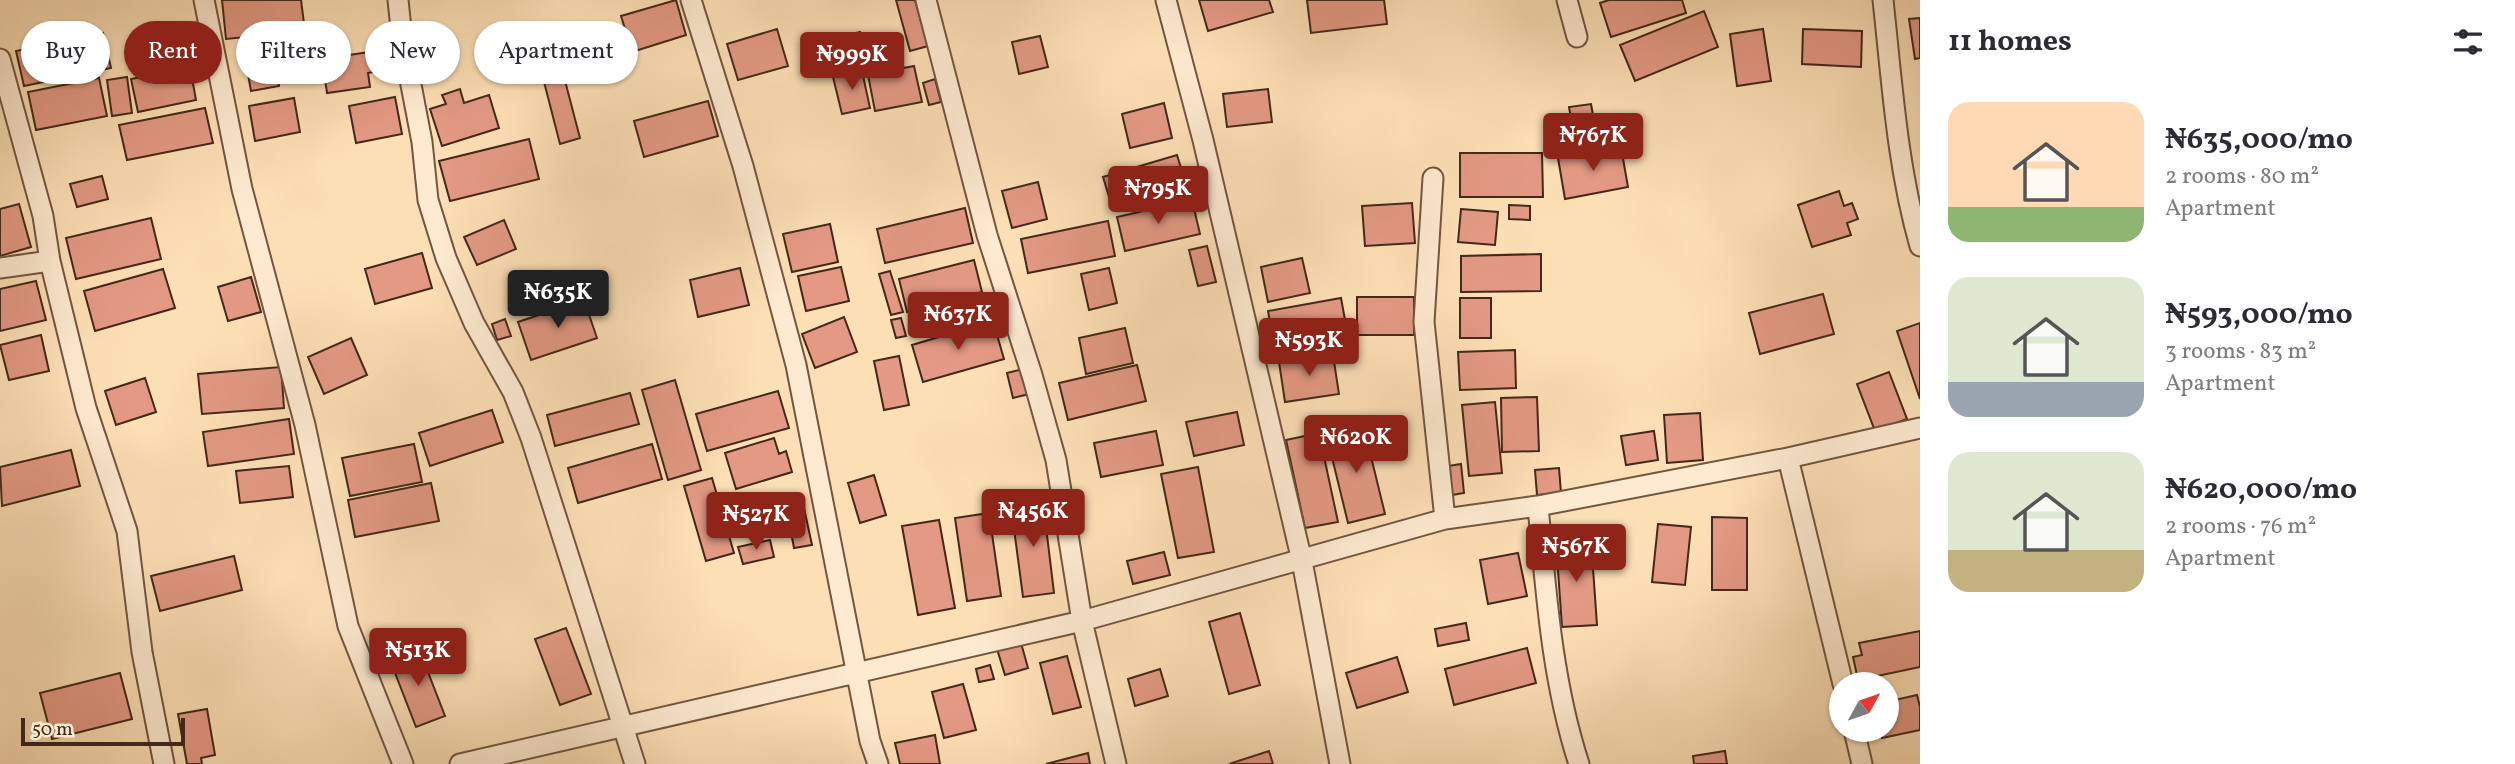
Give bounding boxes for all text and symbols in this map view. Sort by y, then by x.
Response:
chip: Buy [21,21,110,84]
chip: Rent [124,21,222,84]
chip: Filters [236,21,351,84]
chip: New [365,21,460,84]
chip: Apartment [474,21,638,84]
text: 11 homes [1948,21,2072,63]
icon: filters [2449,23,2487,61]
pin: ₦999K [803,32,901,92]
text: ₦999K [816,39,888,71]
pin: ₦767K [1544,114,1642,173]
text: ₦635,000/mo [2165,119,2353,161]
text: ₦767K [1559,120,1627,152]
icon: home [2004,130,2088,214]
text: 2 rooms · 80 m² [2165,161,2319,193]
pin: ₦795K [1109,166,1207,226]
text: ₦795K [1124,173,1192,205]
text: Apartment [2165,193,2276,225]
pin: ₦635K [509,270,607,330]
text: ₦635K [524,277,592,309]
pin: ₦637K [909,292,1007,352]
text: ₦593,000/mo [2165,294,2353,336]
text: ₦637K [924,299,992,331]
icon: home [2004,305,2088,389]
pin: ₦593K [1260,318,1358,378]
text: ₦593K [1275,325,1343,357]
text: 3 rooms · 83 m² [2165,336,2316,368]
text: Apartment [2165,368,2276,400]
pin: ₦620K [1307,416,1405,475]
text: ₦620K [1320,422,1392,454]
text: ₦620,000/mo [2165,469,2357,511]
icon: home [2004,480,2088,564]
pin: ₦456K [984,490,1082,549]
pin: ₦527K [707,492,805,552]
text: ₦456K [998,496,1068,528]
text: ₦527K [722,499,790,531]
text: 2 rooms · 76 m² [2165,511,2316,543]
pin: ₦567K [1527,524,1625,584]
text: ₦567K [1542,531,1610,563]
text: Apartment [2165,543,2276,575]
pin: ₦513K [369,628,467,688]
text: ₦513K [385,635,451,667]
north arrow [1829,672,1899,742]
map controls [1829,672,1899,742]
scale bar [21,715,186,747]
text: 50 m [32,717,73,743]

